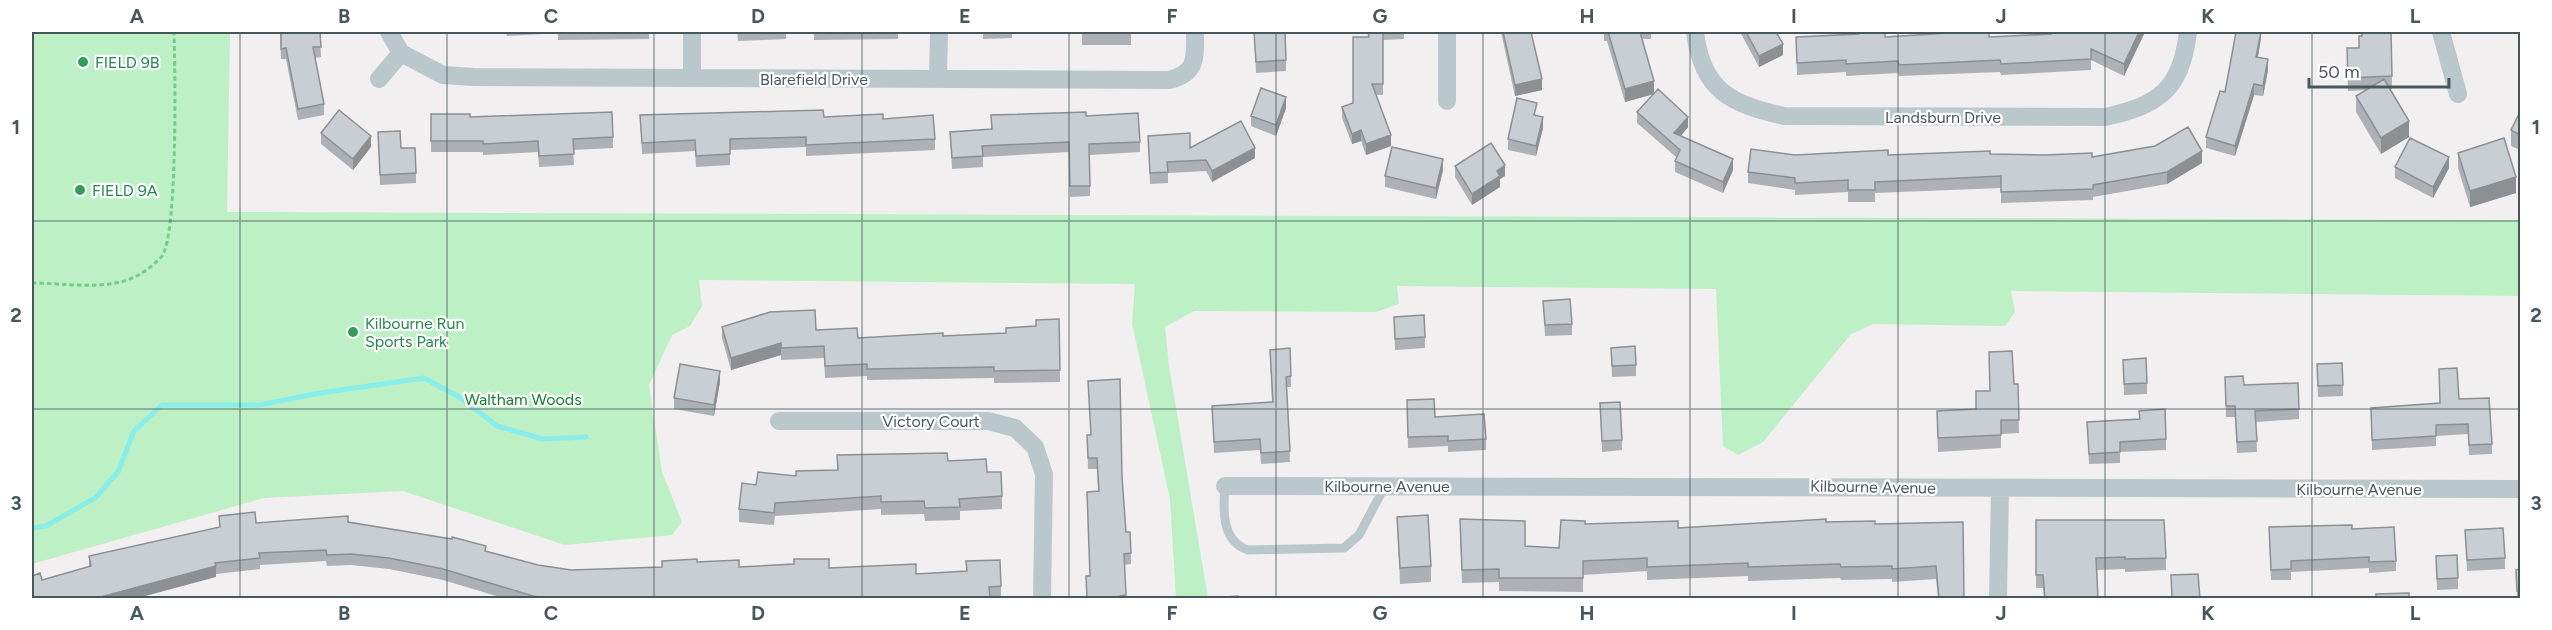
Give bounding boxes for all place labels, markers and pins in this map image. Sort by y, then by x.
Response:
place label: FIELD 9B [95,53,160,72]
marker: FIELD 9B [76,55,90,69]
place label: FIELD 9A [92,181,158,200]
marker: FIELD 9A [73,183,87,197]
place label: Kilbourne Run Sports Park [365,314,465,351]
marker: Kilbourne Run Sports Park [346,325,360,339]

